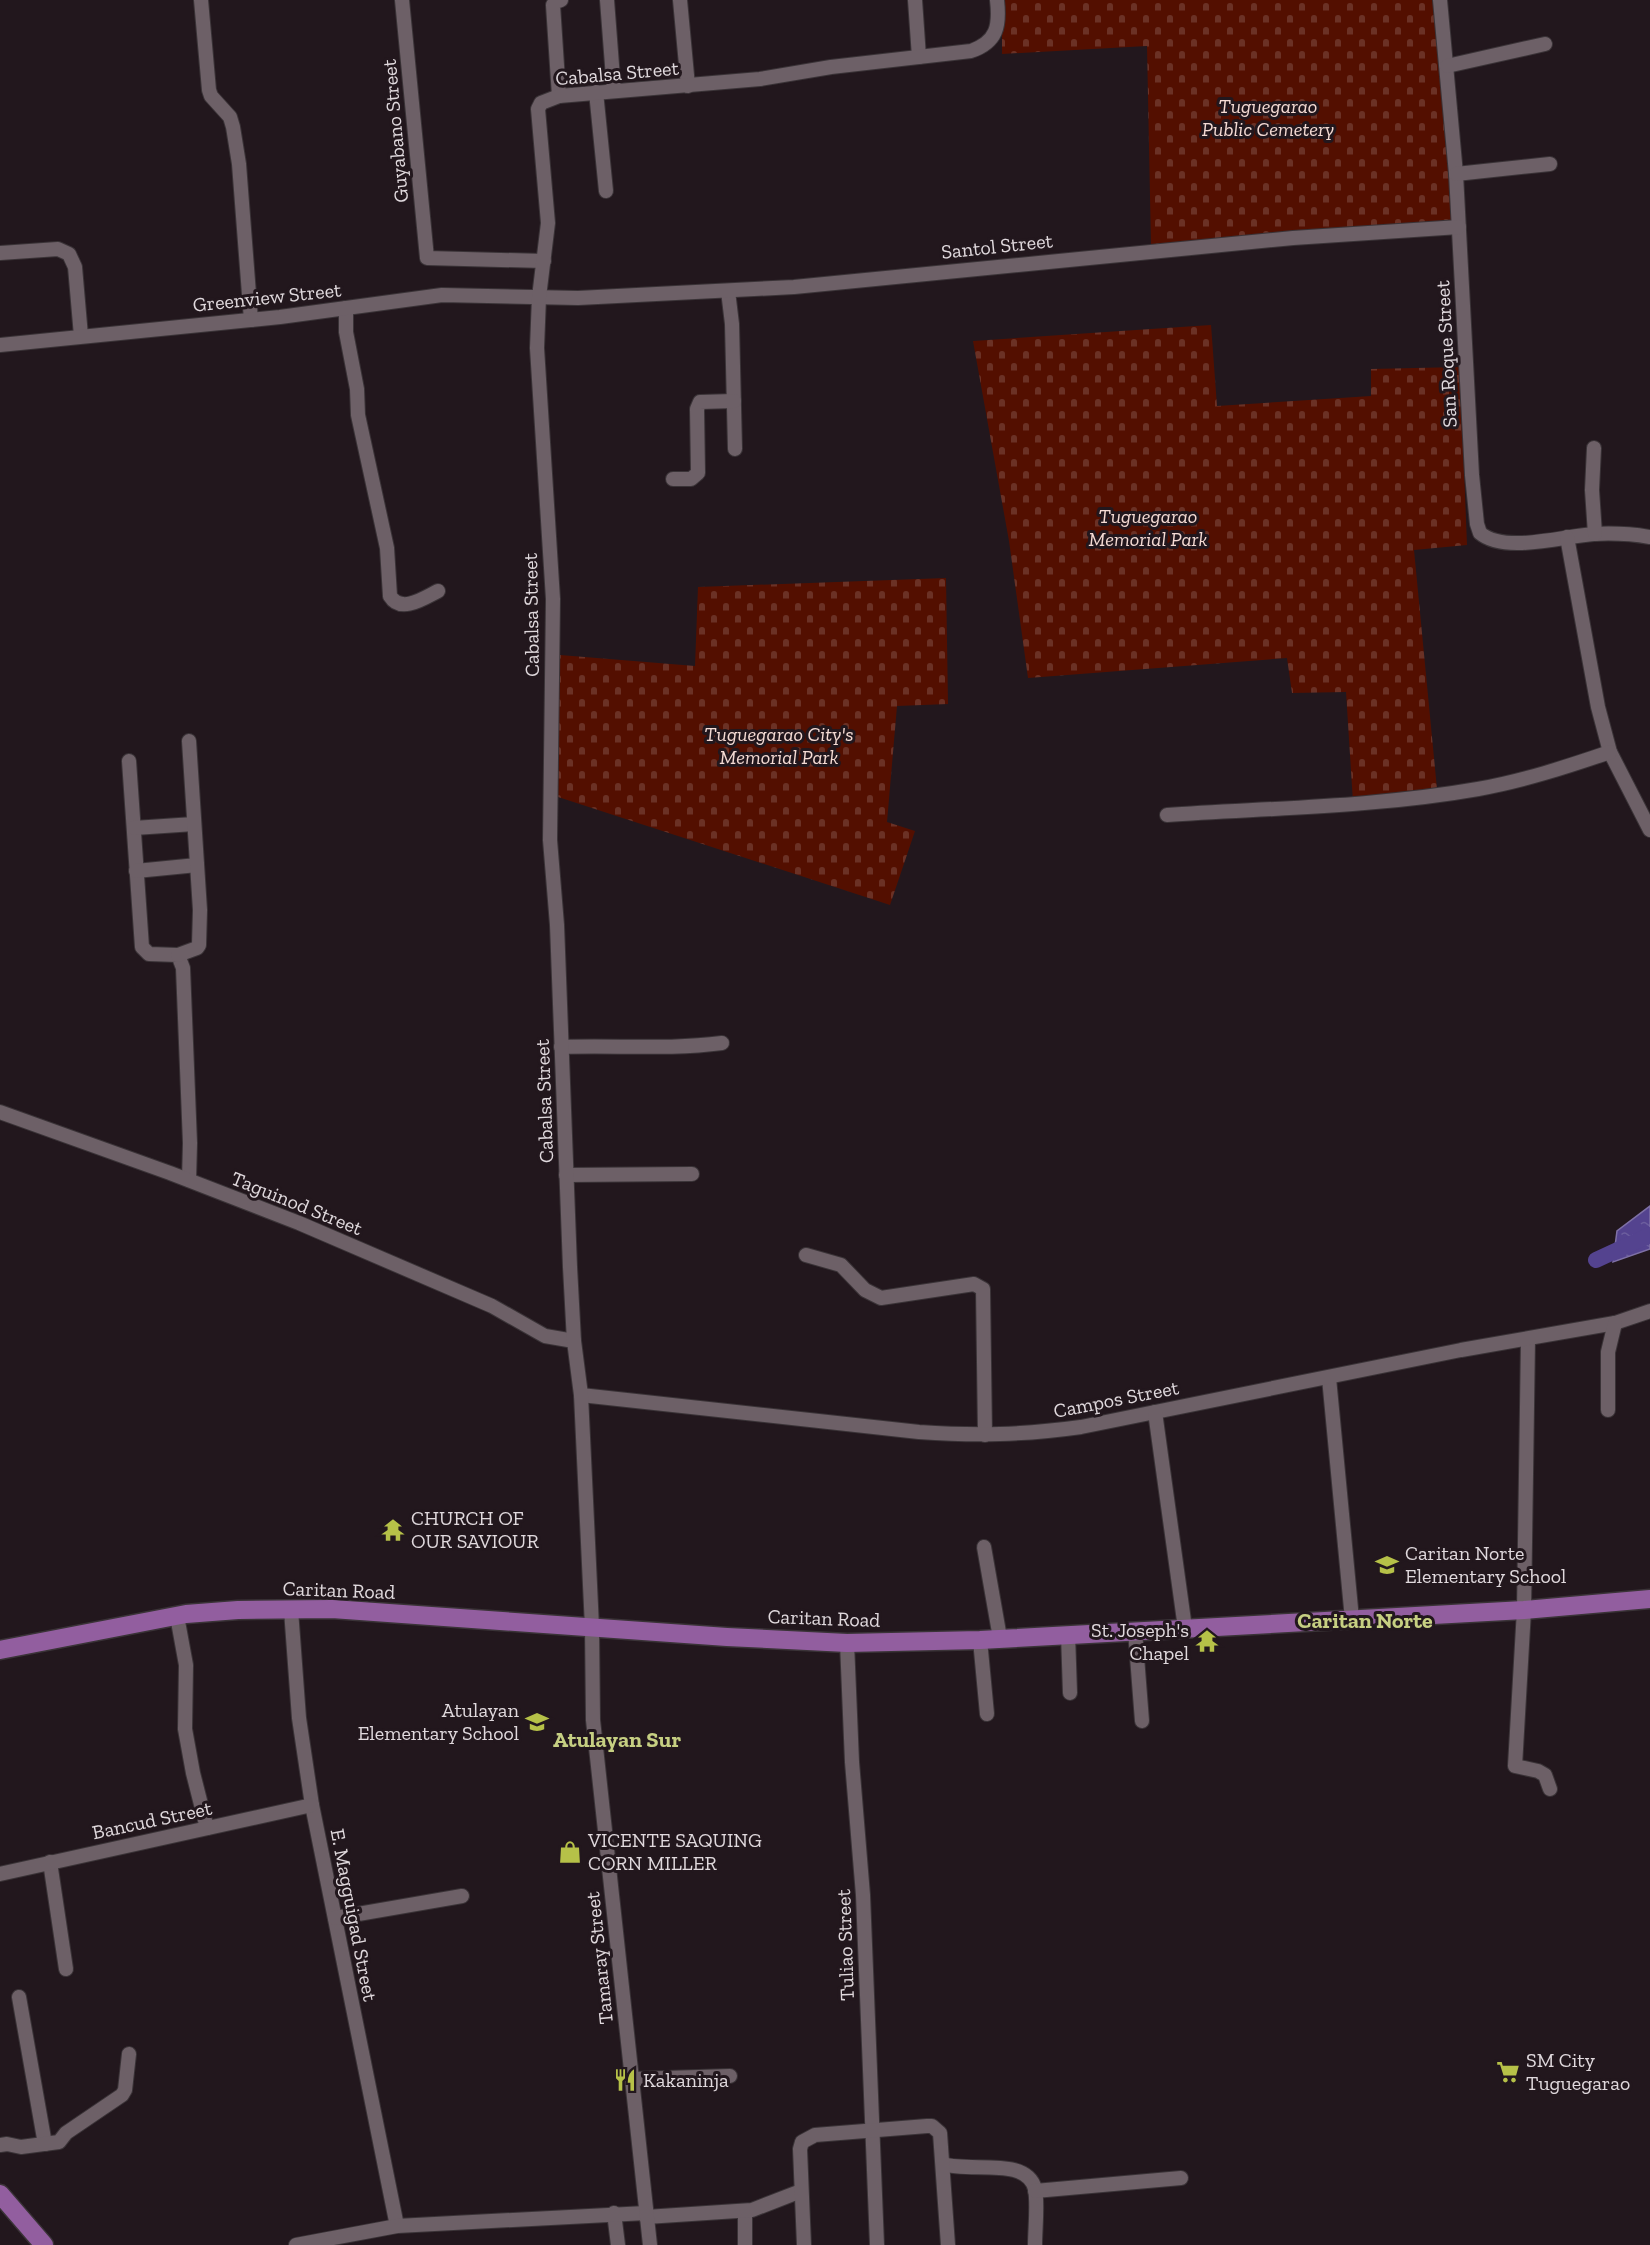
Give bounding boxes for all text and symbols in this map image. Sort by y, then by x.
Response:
street label: Cabalsa Street [554,56,680,90]
street label: Guyabano Street [377,58,413,204]
park label: Tuguegarao Public Cemetery [1202,94,1334,141]
street label: Santol Street [940,228,1055,264]
street label: Greenview Street [192,277,343,317]
street label: San Roque Street [1430,279,1462,428]
park label: Tuguegarao Memorial Park [1089,504,1207,551]
street label: Cabalsa Street [518,552,544,677]
park label: Tuguegarao City's Memorial Park [704,722,854,769]
street label: Cabalsa Street [530,1038,558,1163]
street label: Taguinod Street [228,1166,367,1240]
street label: Campos Street [1051,1375,1181,1423]
place label: CHURCH OF OUR SAVIOUR [411,1506,539,1553]
temple icon: CHURCH OF OUR SAVIOUR [380,1517,406,1543]
place label: Caritan Norte Elementary School [1405,1541,1566,1588]
school or university icon: Caritan Norte Elementary School [1374,1552,1400,1578]
street label: Caritan Road [282,1576,396,1604]
street label: Caritan Road [767,1604,881,1632]
district label: Caritan Norte [1297,1607,1433,1634]
place label: St. Joseph's Chapel [1091,1618,1189,1665]
temple icon: St. Joseph's Chapel [1194,1628,1220,1654]
place label: Atulayan Elementary School [358,1698,520,1745]
school or university icon: Atulayan Elementary School [524,1709,550,1735]
district label: Atulayan Sur [553,1726,681,1753]
street label: Bancud Street [90,1795,215,1844]
street label: E. Magguigad Street [326,1827,383,2004]
place label: VICENTE SAQUING CORN MILLER [587,1828,762,1875]
shop icon: VICENTE SAQUING CORN MILLER [557,1839,583,1865]
street label: Tuliao Street [831,1888,859,2001]
street label: Tamaray Street [580,1890,618,2025]
place label: SM City Tuguegarao [1526,2048,1630,2095]
supermarket icon: SM City Tuguegarao [1495,2059,1521,2085]
restaurant icon: Kakaninja [612,2067,638,2093]
place label: Kakaninja [643,2068,729,2092]

